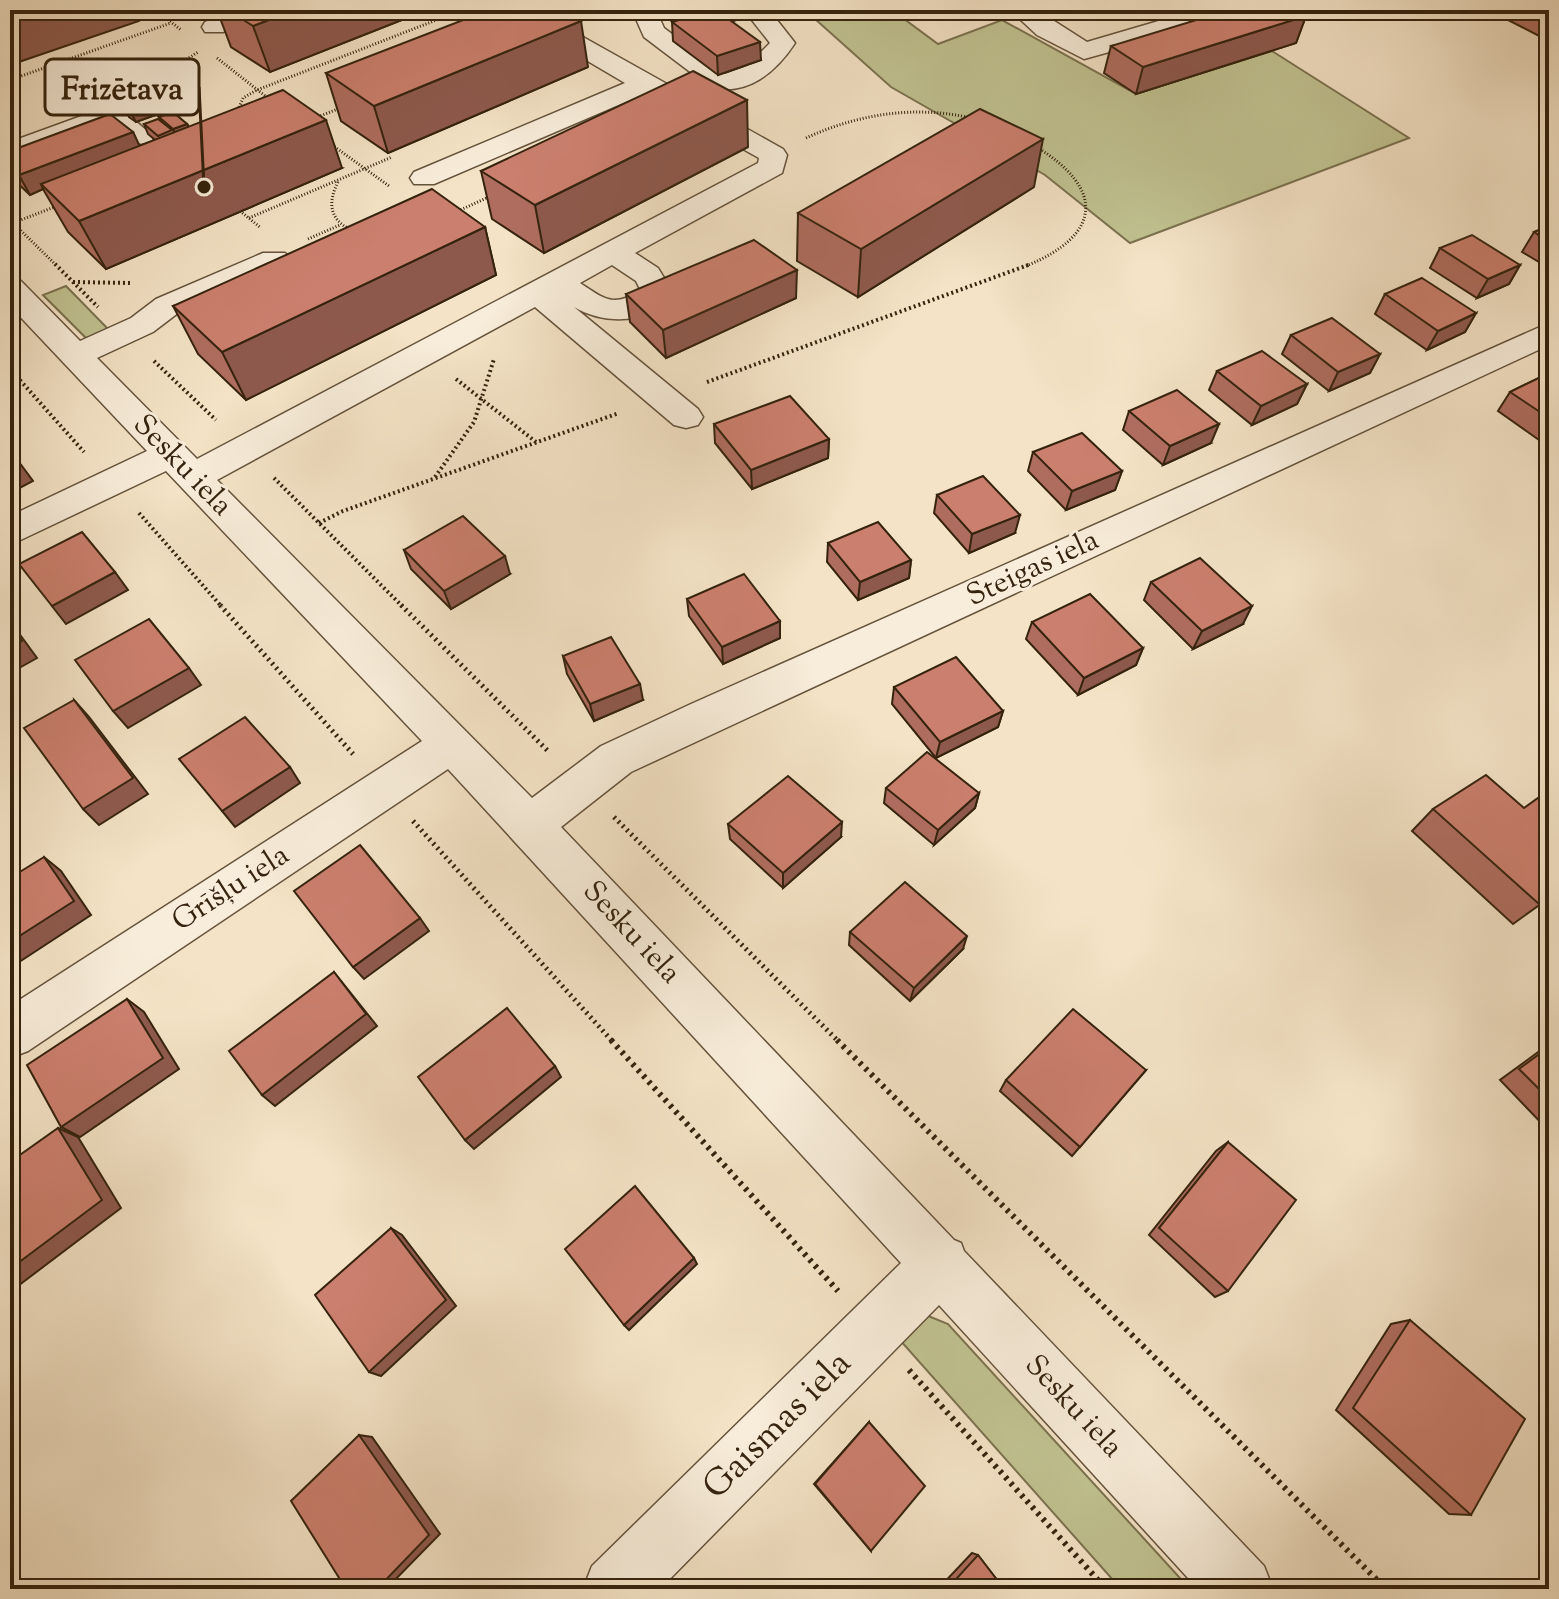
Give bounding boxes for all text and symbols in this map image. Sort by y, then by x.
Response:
callout: Frizētava [45,59,199,115]
text: Frizētava [61,68,183,114]
street label: Sesku iela [122,405,242,527]
street label: Steigas iela [960,520,1106,618]
street label: Grīšļu iela [164,835,298,943]
street label: Sesku iela [572,872,690,994]
street label: Gaismas iela [692,1340,864,1512]
street label: Sesku iela [1014,1346,1132,1468]

